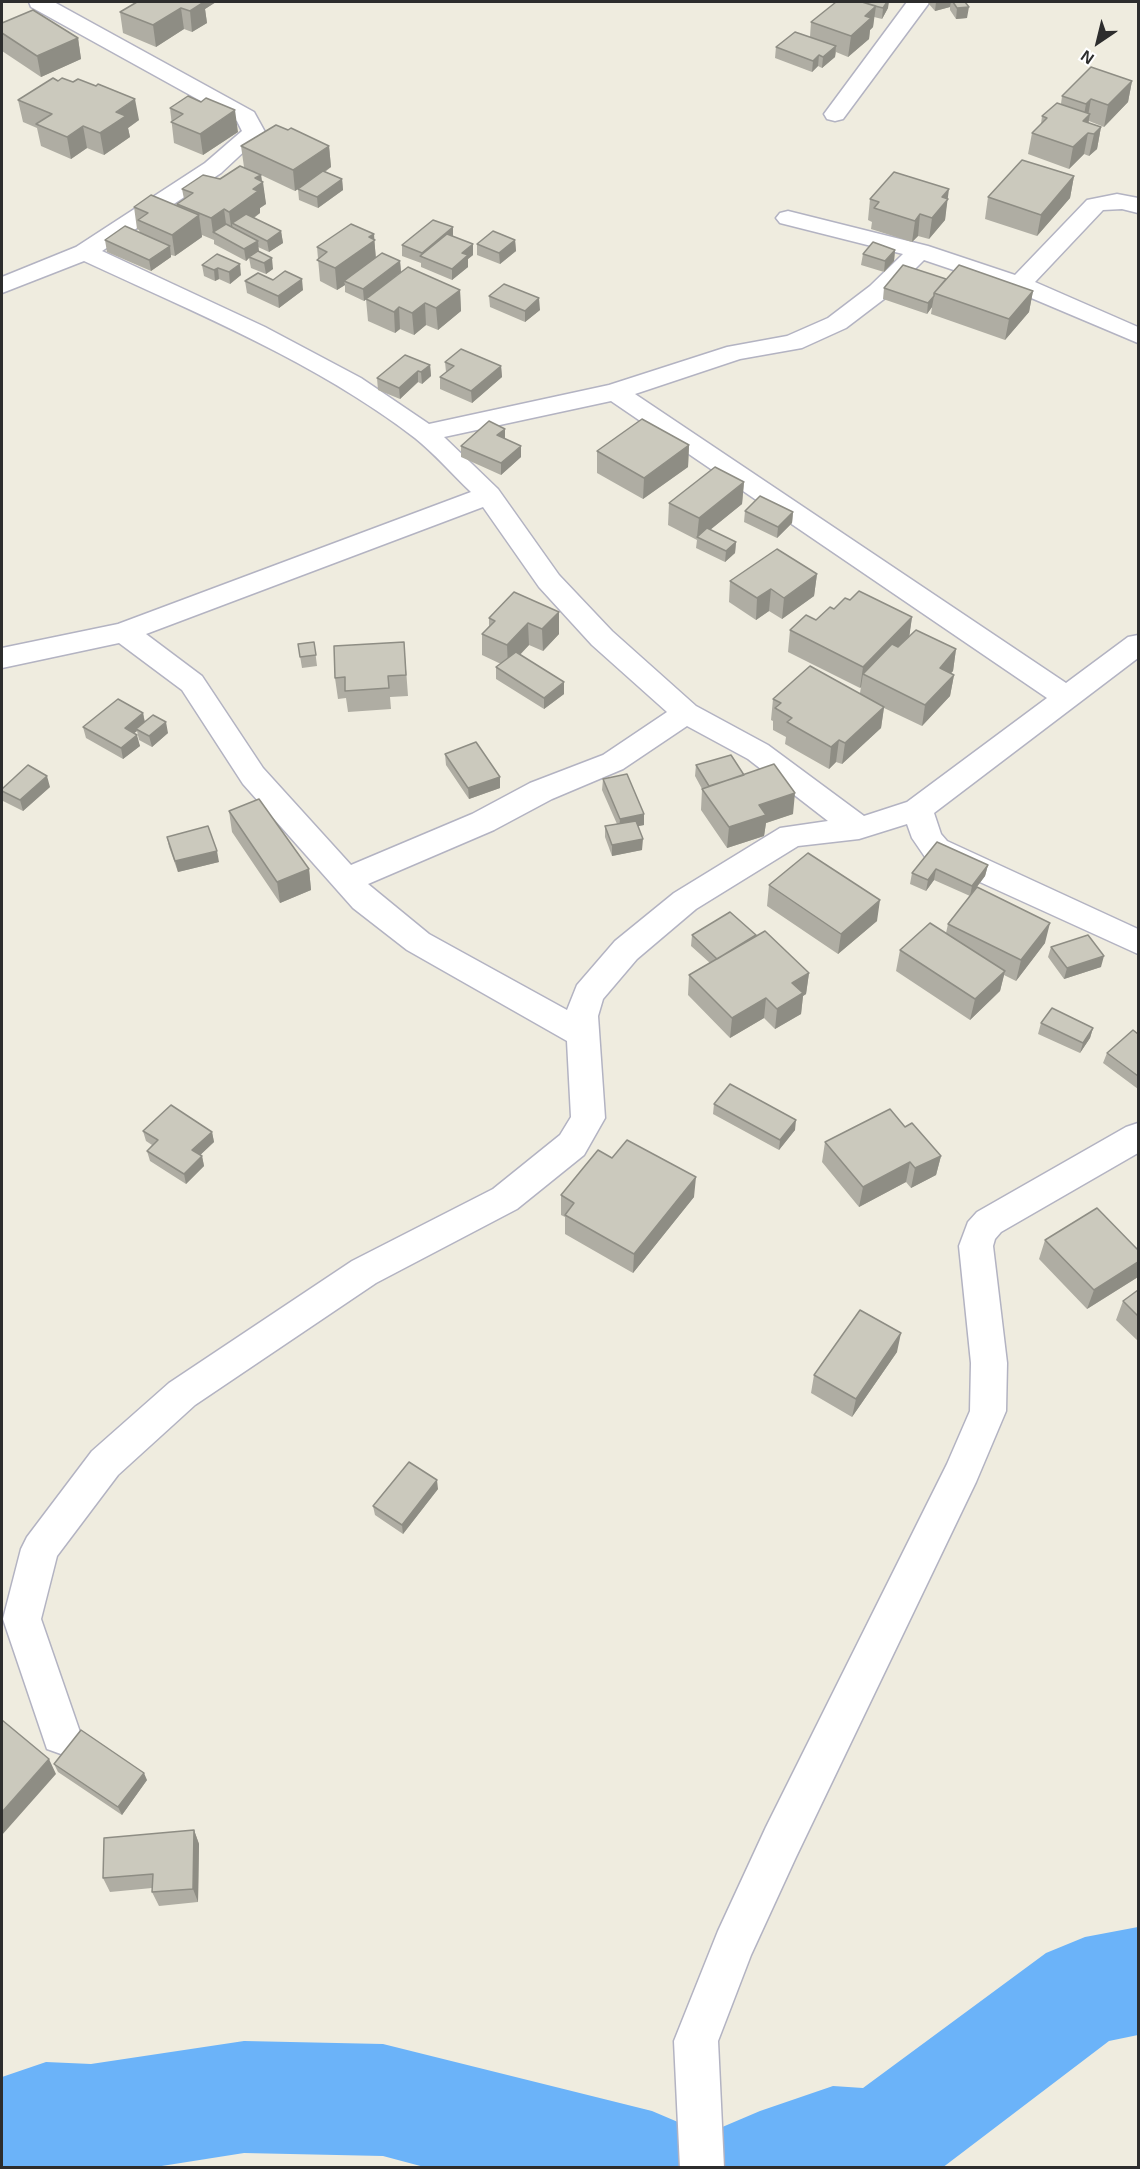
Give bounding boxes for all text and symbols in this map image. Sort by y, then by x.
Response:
north arrow [1068,12,1128,72]
text: N [1078,47,1097,67]

